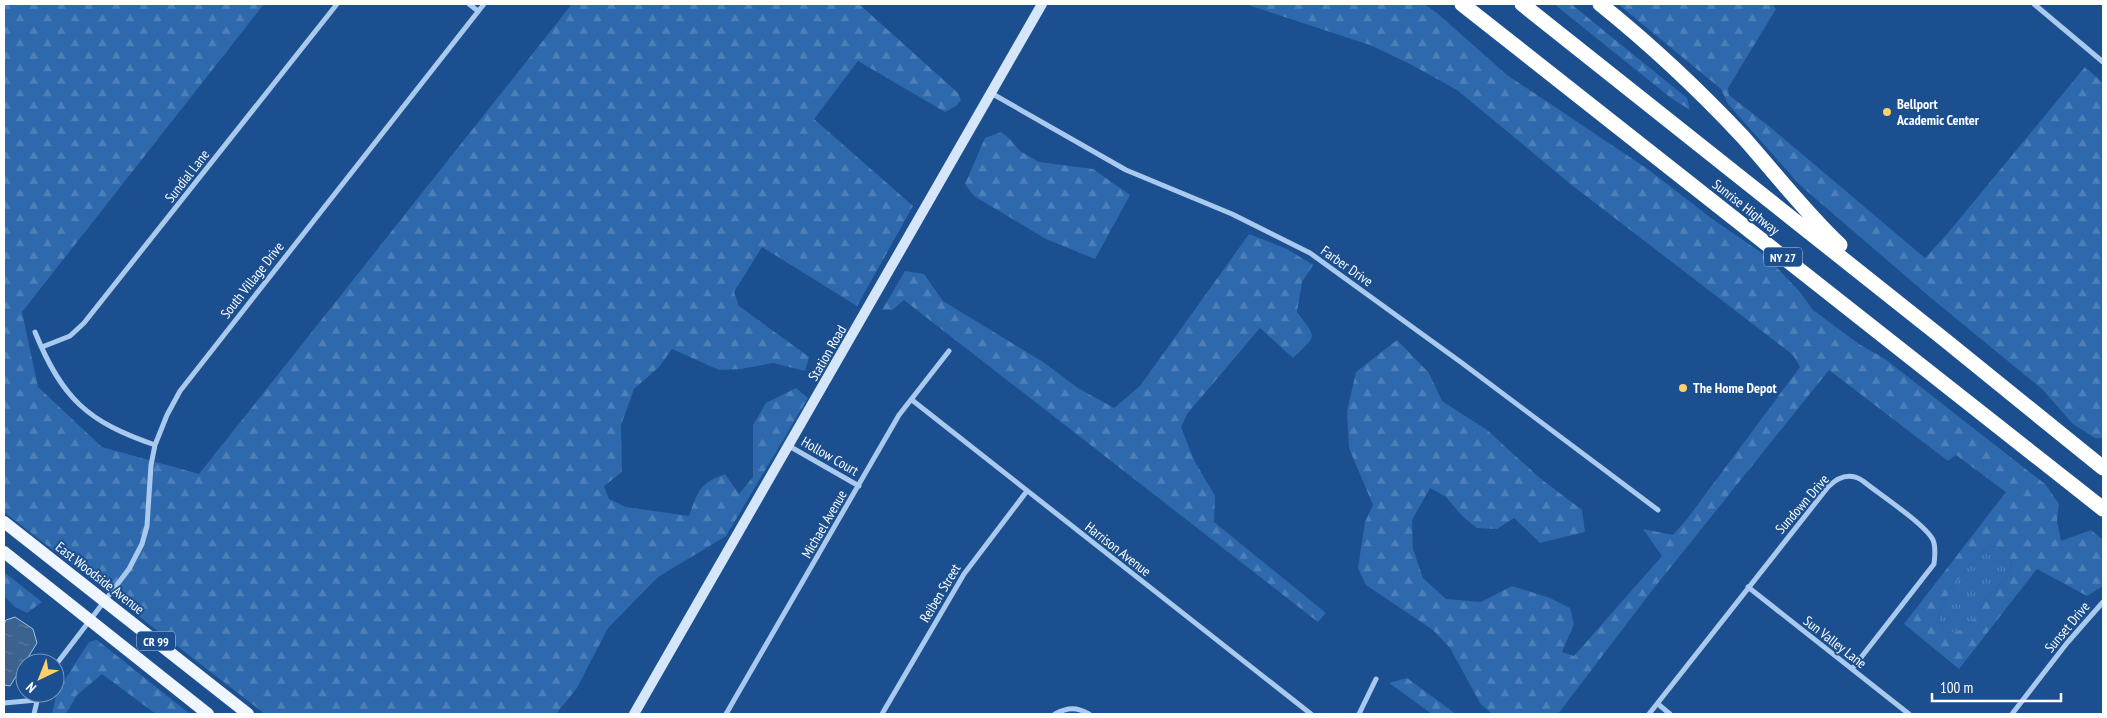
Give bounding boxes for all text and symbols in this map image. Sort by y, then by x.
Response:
place label: Bellport Academic Center [1896,95,1980,129]
marker: Bellport Academic Center [1881,106,1893,118]
street label: Sundial Lane [161,146,213,206]
street label: Sunrise Highway [1709,175,1784,239]
street label: South Village Drive [216,238,288,322]
street label: Farber Drive [1318,242,1377,291]
road number: NY 27 [1764,248,1802,266]
street label: Station Road [804,322,850,384]
place label: The Home Depot [1693,379,1777,397]
marker: The Home Depot [1677,382,1689,394]
street label: Hollow Court [798,432,862,480]
street label: Sundown Drive [1771,470,1833,537]
street label: Michael Avenue [797,487,851,561]
street label: Harrison Avenue [1081,518,1155,580]
street label: East Woodside Avenue [52,538,148,618]
street label: Reiben Street [916,560,965,625]
street label: Sunset Drive [2041,598,2094,656]
street label: Sun Valley Lane [1800,612,1870,672]
road number: CR 99 [137,631,175,650]
north arrow [15,653,65,703]
scale bar [1932,670,2061,702]
text: N [22,678,40,697]
text: 100 m [1940,678,1973,697]

